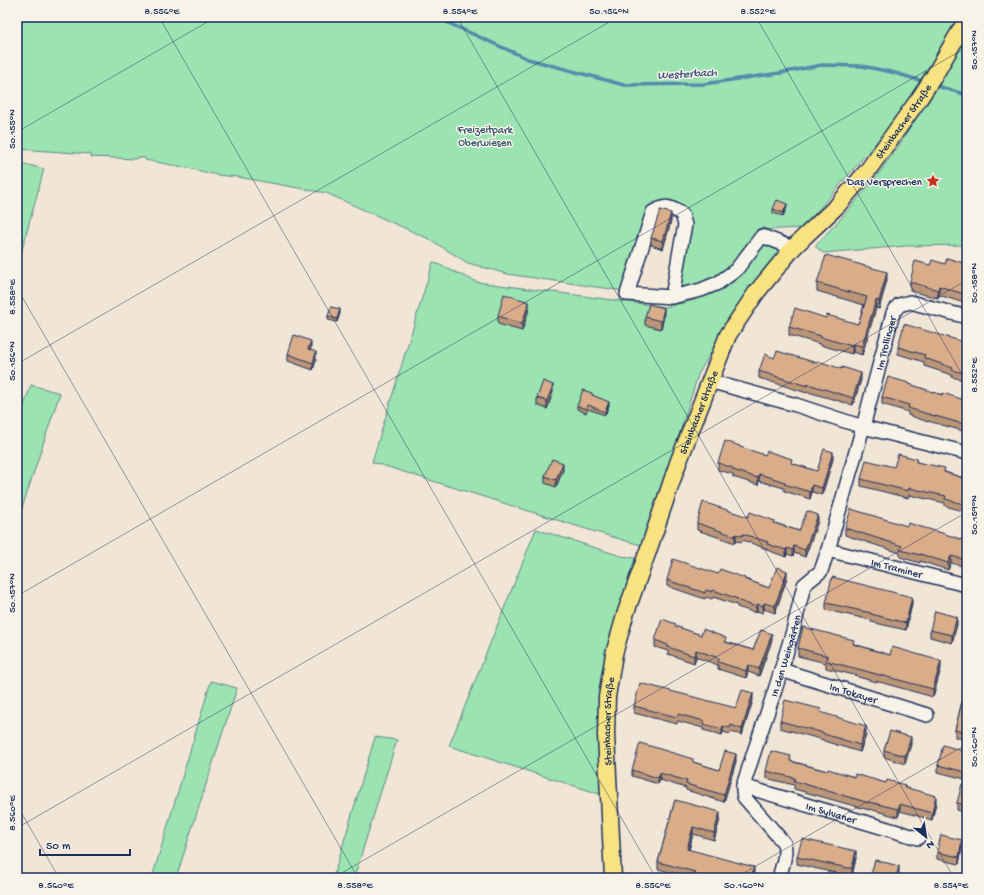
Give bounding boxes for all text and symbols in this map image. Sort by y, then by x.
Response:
text: 8.556°E [145,6,180,18]
text: 8.554°E [443,6,478,18]
text: 50.156°N [589,6,629,18]
text: 8.552°E [741,6,776,18]
text: 50.157°N [969,30,981,70]
water label: Westerbach [657,66,718,84]
street label: Steinbacher Straße [874,82,935,162]
text: 50.155°N [7,109,19,149]
park label: Freizeitpark Oberwiesen [456,125,514,150]
place icon: Das Versprechen [925,173,941,189]
place label: Das Versprechen [846,177,923,189]
text: 50.158°N [969,263,981,303]
text: 8.558°E [7,279,19,315]
street label: Im Trollinger [874,314,900,372]
text: 50.156°N [7,341,19,381]
text: 8.552°E [969,357,981,392]
street label: Steinbacher Straße [678,369,722,456]
text: 50.159°N [969,495,981,535]
street label: Im Traminer [869,557,924,582]
text: 50.157°N [7,573,19,613]
street label: In den Weingärten [769,613,805,699]
street label: Steinbacher Straße [602,676,618,766]
street label: Im Tokayer [828,681,879,708]
text: 50.160°N [969,727,981,767]
text: 8.560°E [7,795,19,831]
street label: Im Sylvaner [804,801,858,828]
north arrow [906,817,946,857]
scale bar [40,831,130,857]
text: N [924,837,936,851]
text: 50 m [46,840,71,854]
text: 8.560°E [38,880,74,892]
text: 8.558°E [337,880,373,892]
text: 8.556°E [636,880,671,892]
text: 50.160°N [724,880,764,892]
text: 8.554°E [934,880,969,892]

